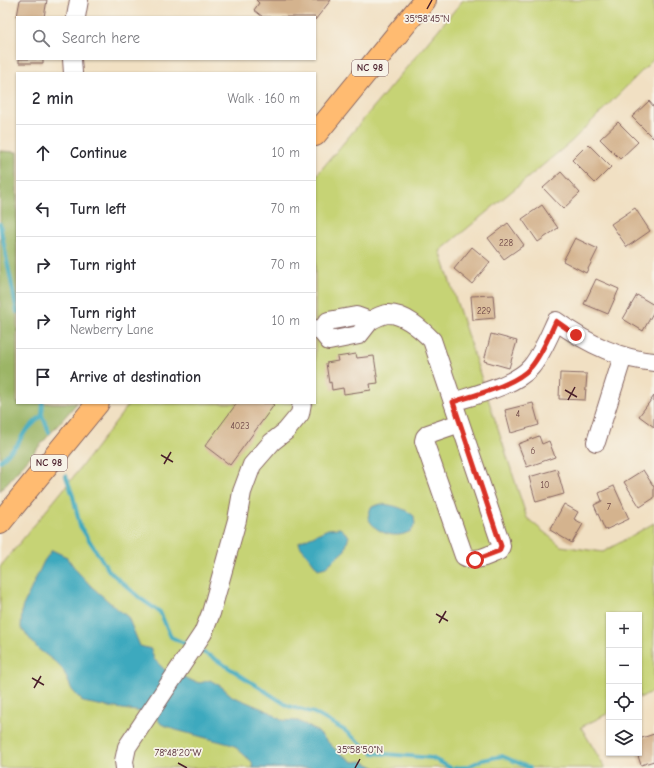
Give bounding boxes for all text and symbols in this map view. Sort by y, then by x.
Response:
text: 35°58'45"N [404,13,450,25]
search box [16,16,316,60]
icon: search [30,27,52,49]
text: Search here [62,29,140,47]
road number: NC 98 [352,60,388,76]
text: 2 min [32,89,73,108]
text: Walk · 160 m [228,91,300,106]
icon: ahead [32,142,54,164]
text: Continue [70,144,127,162]
text: 10 m [272,145,300,160]
icon: left [32,198,54,220]
text: Turn left [70,200,126,218]
text: 70 m [271,201,300,216]
house number: 228 [499,238,513,248]
icon: right [32,254,54,276]
text: Turn right [70,256,136,274]
text: 70 m [271,257,300,272]
text: Turn right [70,304,136,322]
house number: 229 [477,306,491,316]
icon: right [32,310,54,332]
text: 10 m [272,313,300,328]
text: Newberry Lane [70,322,153,337]
route end [567,326,585,344]
icon: arrive [32,366,54,388]
text: Arrive at destination [70,368,201,386]
house number: 4 [516,409,520,419]
house number: 4023 [230,421,250,431]
house number: 6 [531,446,536,456]
road number: NC 98 [31,455,67,471]
house number: 10 [540,480,550,490]
house number: 7 [607,502,612,512]
route start [466,551,484,569]
map controls [606,612,642,756]
button: + [606,612,642,648]
button: − [606,648,642,684]
button: locate [606,684,642,720]
button: layers [606,720,642,756]
text: 35°58'50"N [337,744,383,756]
text: 78°48'20"W [155,747,202,759]

